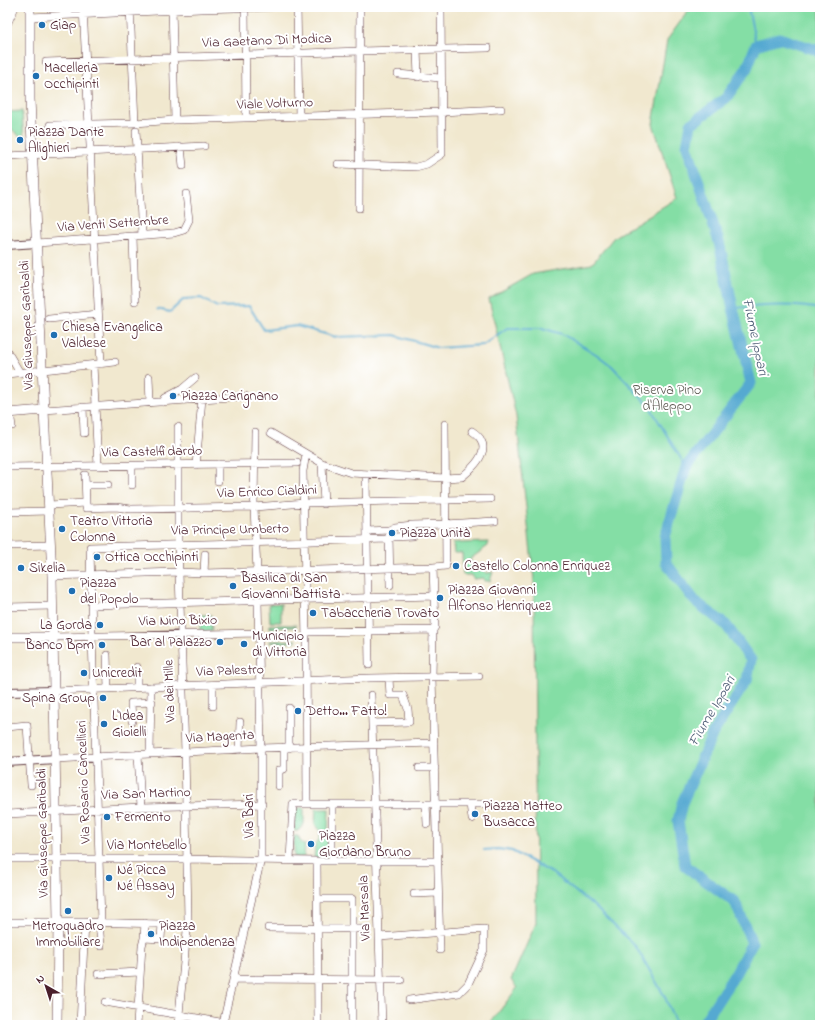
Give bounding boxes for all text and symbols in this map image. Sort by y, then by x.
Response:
place label: Giap [50,15,77,36]
marker: Giap [37,20,47,30]
street label: Via Gaetano Di Modica [201,28,332,54]
place label: Macelleria Occhipinti [44,58,99,95]
marker: Macelleria Occhipinti [31,71,41,81]
street label: Viale Volturno [235,92,314,116]
place label: Piazza Dante Alighieri [28,122,105,160]
marker: Piazza Dante Alighieri [15,135,25,145]
street label: Via Venti Settembre [56,210,170,238]
street label: Via Giuseppe Garibaldi [14,260,40,391]
water label: Fiume Ippari [736,296,774,379]
place label: Chiesa Evangelica Valdese [61,317,163,354]
marker: Chiesa Evangelica Valdese [49,330,59,340]
park label: Riserva Pino d'Aleppo [633,380,701,417]
place label: Piazza Carignano [181,386,278,408]
marker: Piazza Carignano [168,391,178,401]
street label: Via Castelfidardo [101,441,202,463]
street label: Via Enrico Cialdini [216,480,317,504]
place label: Teatro Vittoria Colonna [70,511,153,548]
street label: Via Principe Umberto [170,518,289,542]
place label: Piazza Unità [400,523,470,544]
marker: Teatro Vittoria Colonna [57,524,67,534]
marker: Piazza Unità [387,528,397,538]
place label: Ottica Occhipinti [105,547,198,568]
marker: Ottica Occhipinti [92,552,102,562]
place label: Castello Colonna Enriquez [464,556,610,577]
place label: Sikelia [29,558,65,579]
marker: Castello Colonna Enriquez [451,561,461,571]
marker: Sikelia [16,563,26,573]
place label: Basilica di San Giovanni Battista [240,568,341,605]
place label: Piazza del Popolo [80,573,139,610]
place label: Piazza Giovanni Alfonso Henriquez [448,580,551,617]
marker: Basilica di San Giovanni Battista [228,581,238,591]
marker: Piazza del Popolo [67,586,77,596]
marker: Piazza Giovanni Alfonso Henriquez [435,593,445,603]
place label: Tabaccheria Trovato [321,603,439,624]
marker: Tabaccheria Trovato [308,608,318,618]
street label: Via Nino Bixio [138,610,217,632]
place label: La Gorda [40,615,92,636]
marker: La Gorda [95,620,105,630]
place label: Municipio di Vittoria [252,626,307,663]
place label: Bar al Palazzo [129,632,212,653]
place label: Banco Bpm [24,635,94,656]
marker: Bar al Palazzo [215,637,225,647]
marker: Municipio di Vittoria [239,639,249,649]
marker: Banco Bpm [97,640,107,650]
street label: Via dei Mille [158,658,182,724]
street label: Via Palestro [195,659,264,683]
place label: Unicredit [92,663,142,684]
marker: Unicredit [79,668,89,678]
water label: Fiume Ippari [683,670,742,750]
place label: Spina Group [22,688,95,709]
marker: Spina Group [98,693,108,703]
place label: Detto... Fatto! [305,701,387,722]
place label: L'Idea Gioielli [112,706,147,743]
marker: Detto... Fatto! [293,706,303,716]
marker: L'Idea Gioielli [99,719,109,729]
street label: Via Rosario Cancellieri [71,720,97,845]
street label: Via Magenta [184,725,255,750]
street label: Via Giuseppe Garibaldi [31,768,55,899]
street label: Via San Martino [100,782,191,806]
street label: Via Bari [239,794,260,839]
place label: Piazza Matteo Busacca [482,796,562,833]
place label: Fermento [114,807,171,828]
marker: Piazza Matteo Busacca [470,809,480,819]
marker: Fermento [102,812,112,822]
place label: Piazza Giordano Bruno [319,826,411,863]
street label: Via Montebello [106,835,187,856]
marker: Piazza Giordano Bruno [306,839,316,849]
place label: Né Picca Né Assay [117,860,175,898]
marker: Né Picca Né Assay [104,873,114,883]
street label: Via Marsala [353,875,377,942]
marker: Metroquadro Immobiliare [63,906,73,916]
place label: Metroquadro Immobiliare [32,916,104,953]
place label: Piazza Indipendenza [159,916,235,953]
marker: Piazza Indipendenza [146,929,156,939]
north arrow [26,966,66,1006]
text: N [32,970,48,988]

